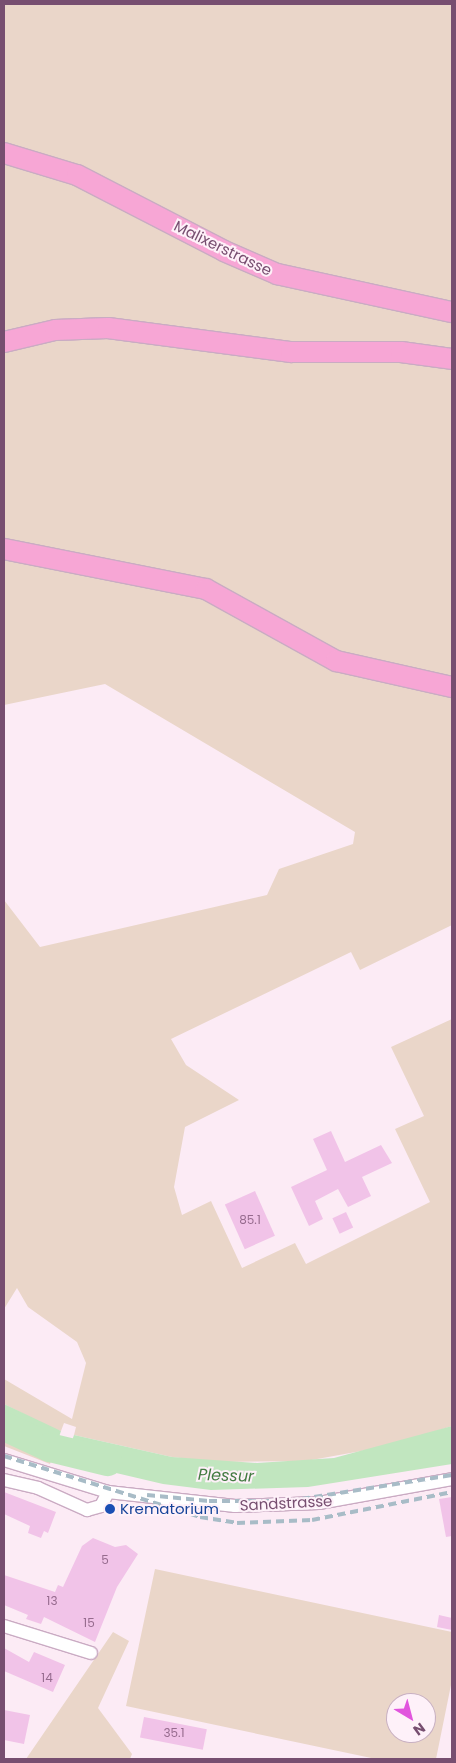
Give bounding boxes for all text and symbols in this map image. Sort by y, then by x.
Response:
street label: Malixerstrasse [171,217,275,279]
house number: 85.1 [239,1213,261,1227]
water label: Plessur [198,1465,254,1487]
street label: Sandstrasse [239,1492,333,1514]
place label: Krematorium [120,1500,219,1518]
marker: Krematorium [104,1503,116,1515]
house number: 5 [101,1553,109,1567]
house number: 13 [47,1594,57,1608]
house number: 15 [83,1616,95,1630]
house number: 14 [41,1671,53,1685]
north arrow [386,1693,436,1743]
text: N [409,1718,430,1740]
house number: 35.1 [164,1726,184,1740]

